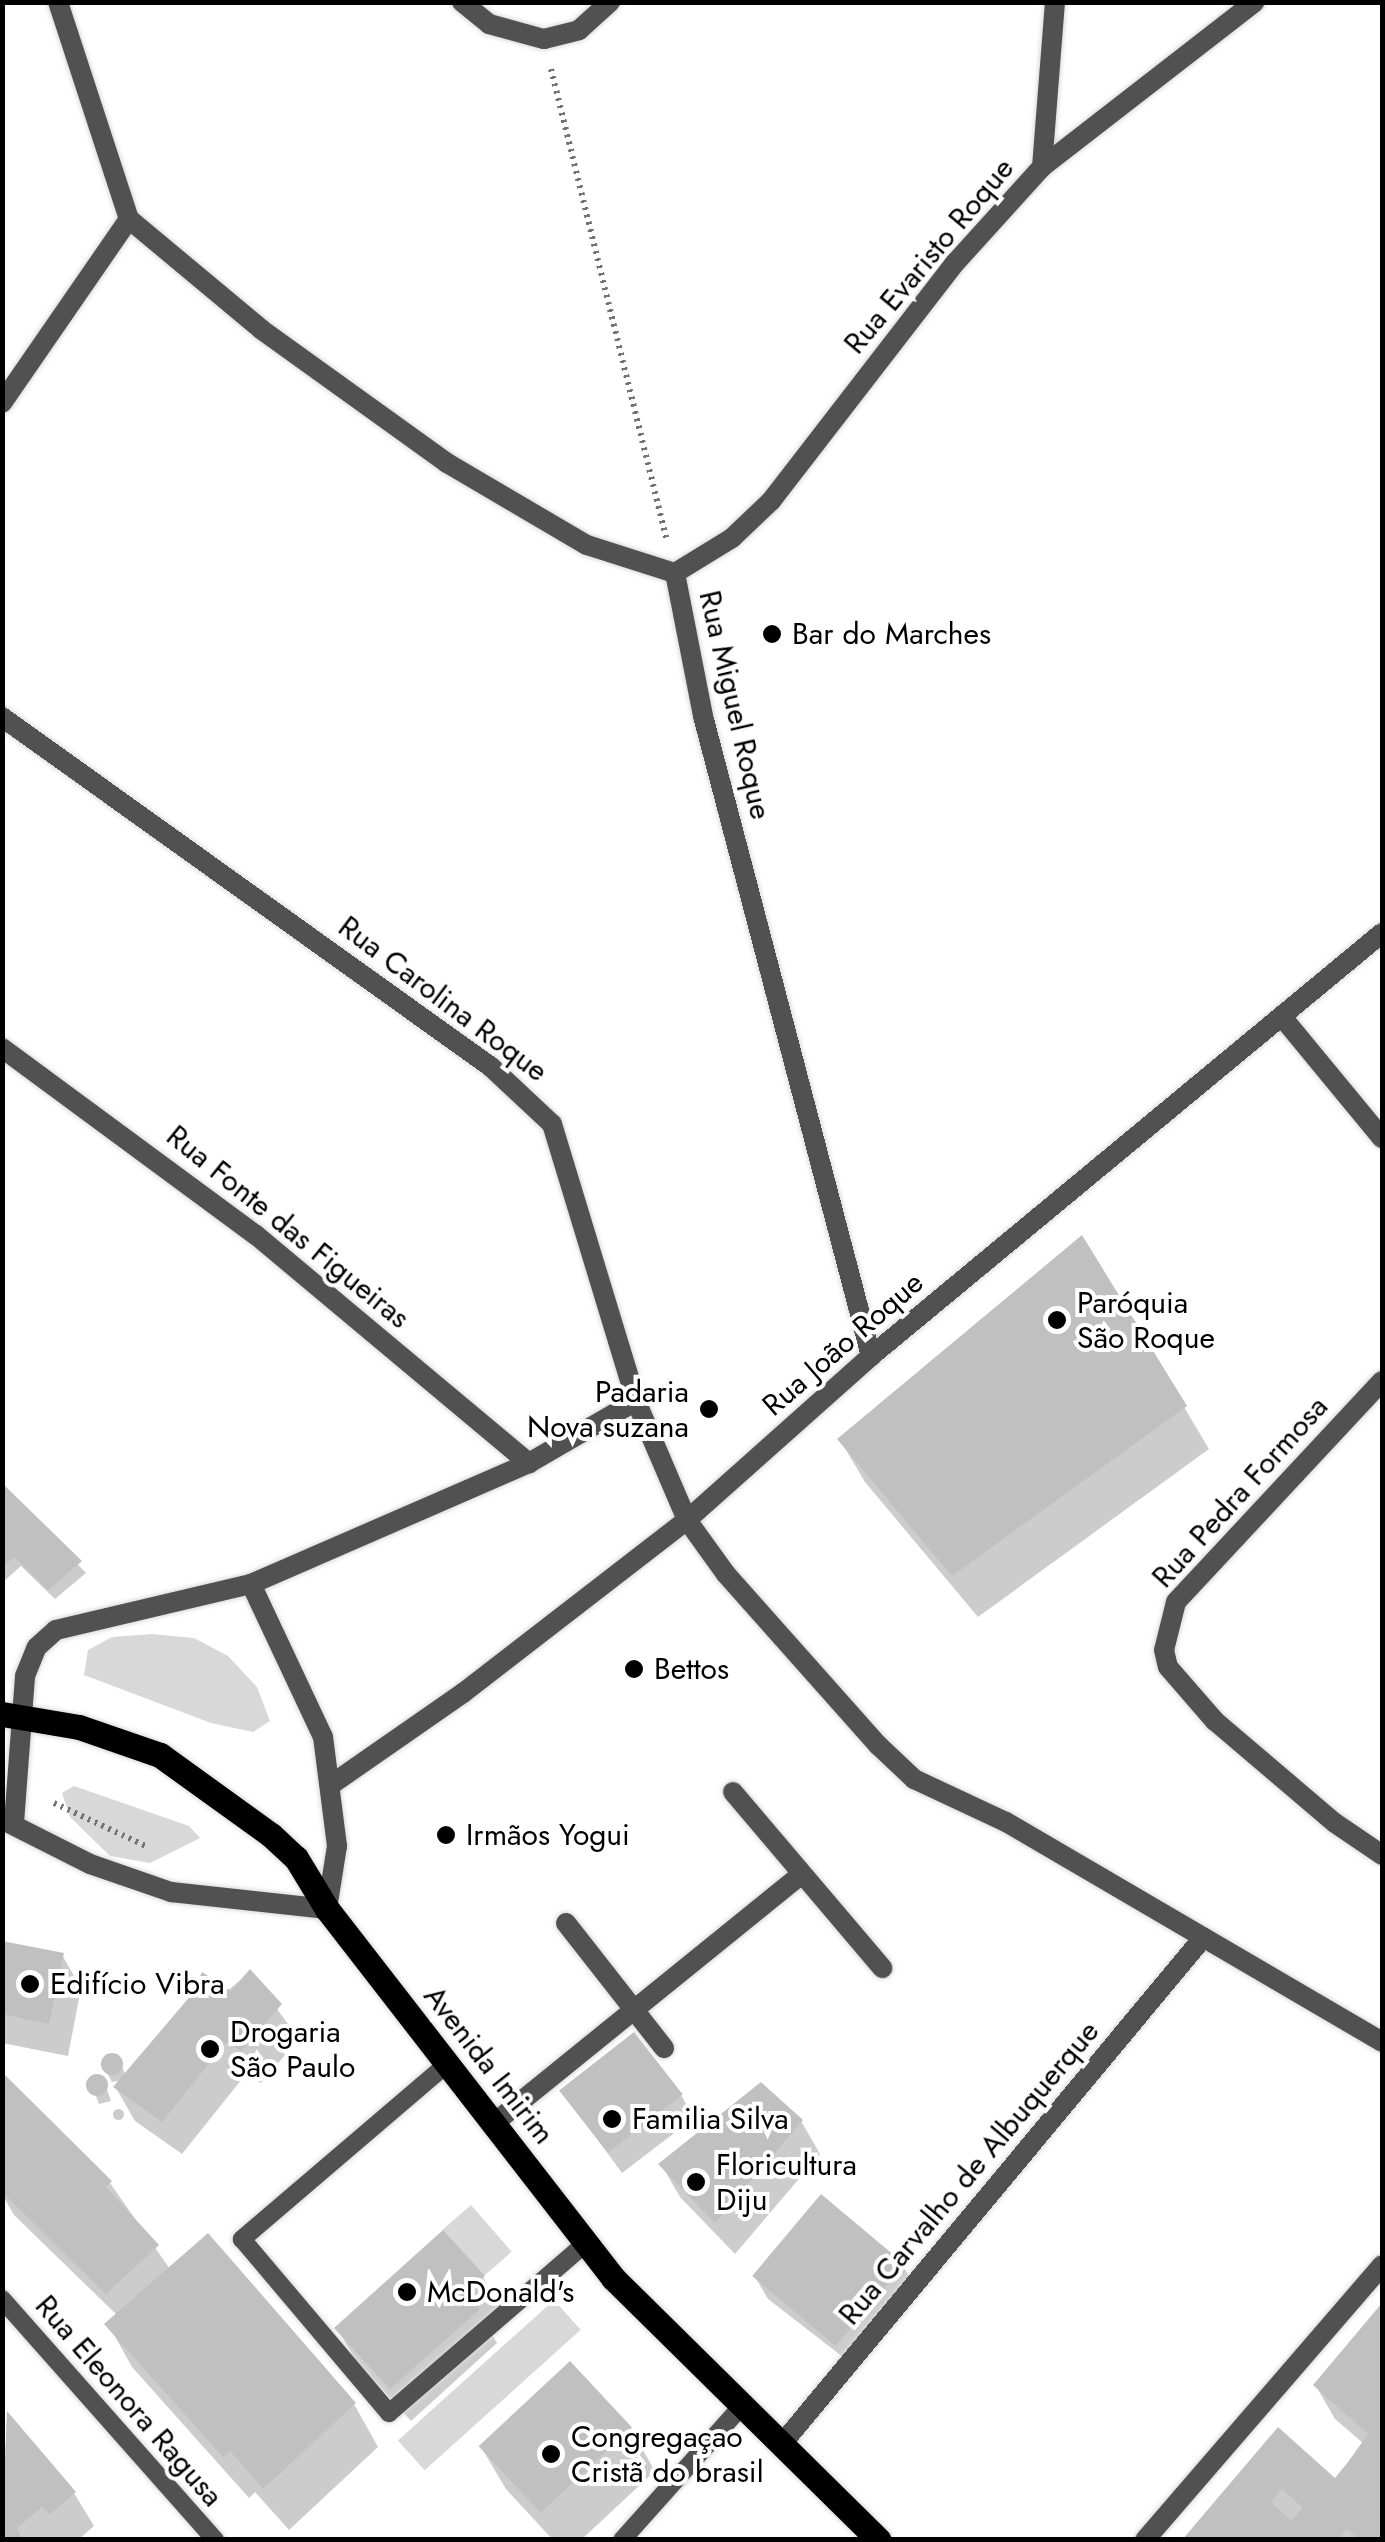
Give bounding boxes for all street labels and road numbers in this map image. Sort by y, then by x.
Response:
street label: Rua Evaristo Roque [837,151,1021,361]
street label: Rua Miguel Roque [691,587,779,823]
street label: Rua Carolina Roque [331,909,555,1089]
street label: Rua Fonte das Figueiras [159,1118,417,1336]
street label: Rua João Roque [755,1264,931,1424]
street label: Rua Pedra Formosa [1145,1389,1335,1595]
street label: Avenida Imirim [416,1979,562,2151]
street label: Rua Carvalho de Albuquerque [831,2014,1107,2332]
street label: Rua Eleonora Ragusa [28,2288,230,2514]

